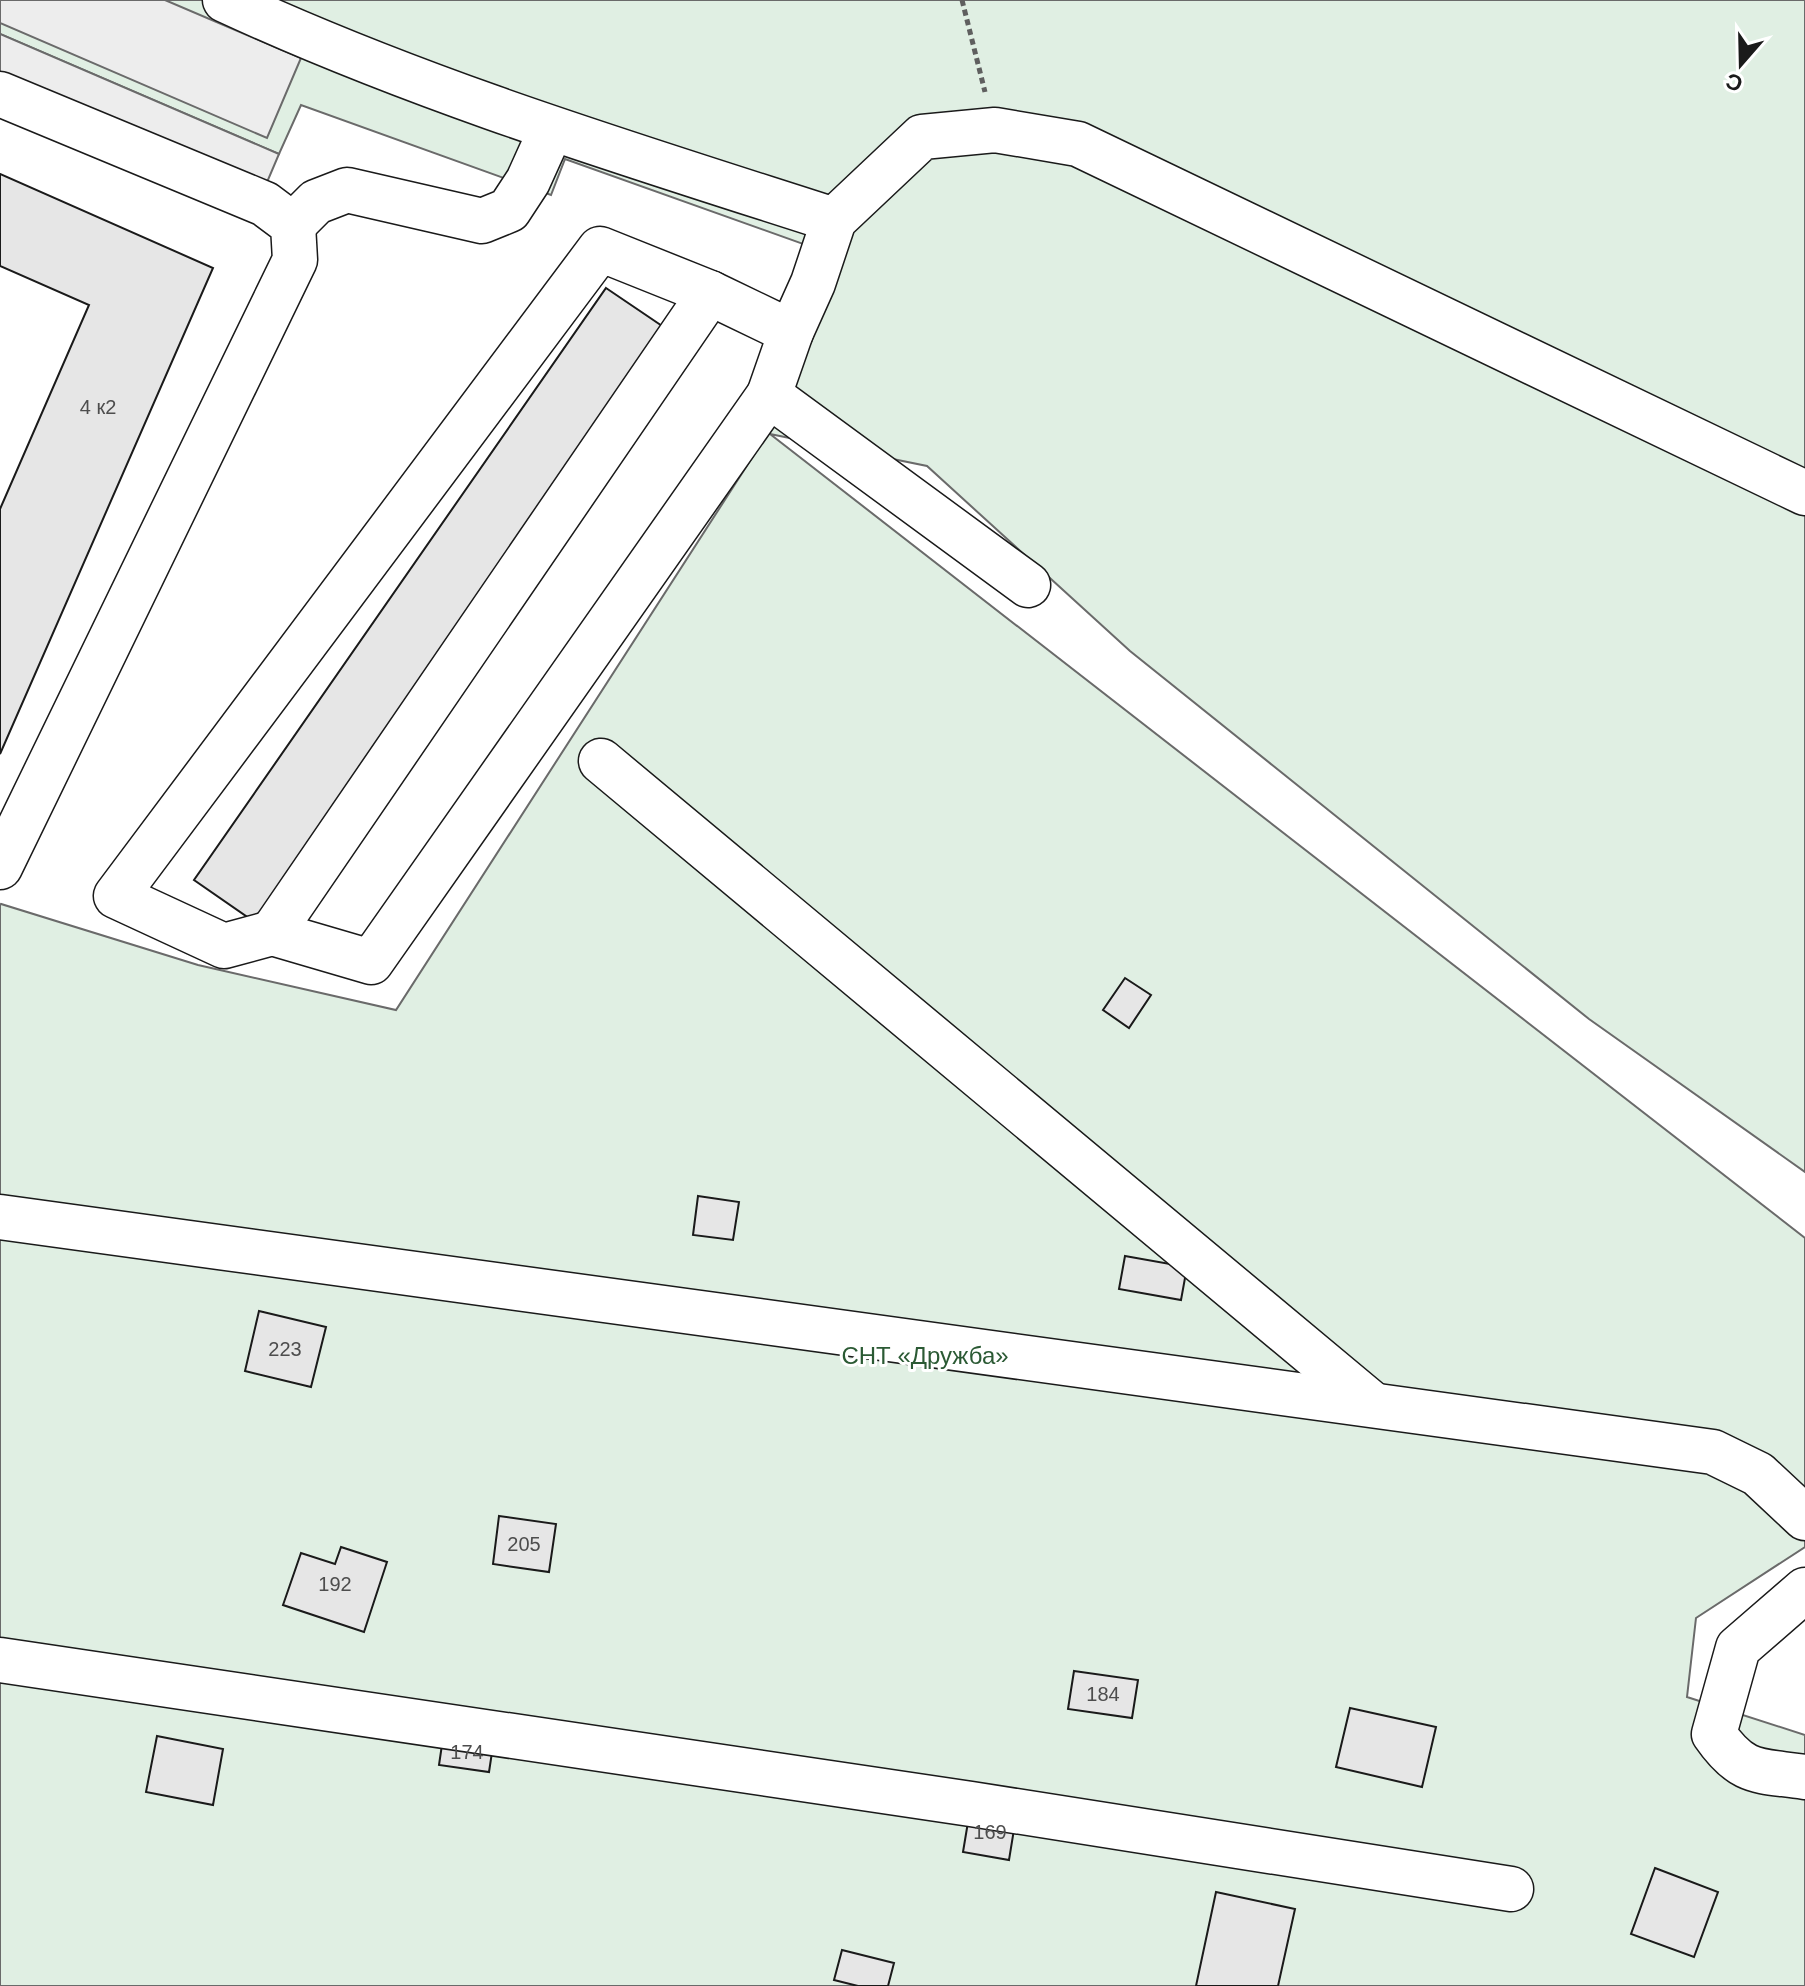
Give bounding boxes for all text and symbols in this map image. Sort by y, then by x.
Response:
north arrow [1701,24,1781,104]
text: С [1722,68,1746,97]
house number: 4 к2 [80,396,116,418]
house number: 223 [268,1338,302,1360]
park label: СНТ «Дружба» [841,1342,1009,1369]
house number: 205 [507,1533,541,1555]
house number: 192 [318,1573,352,1595]
house number: 184 [1086,1683,1120,1705]
house number: 174 [450,1741,484,1763]
house number: 169 [973,1821,1007,1843]

